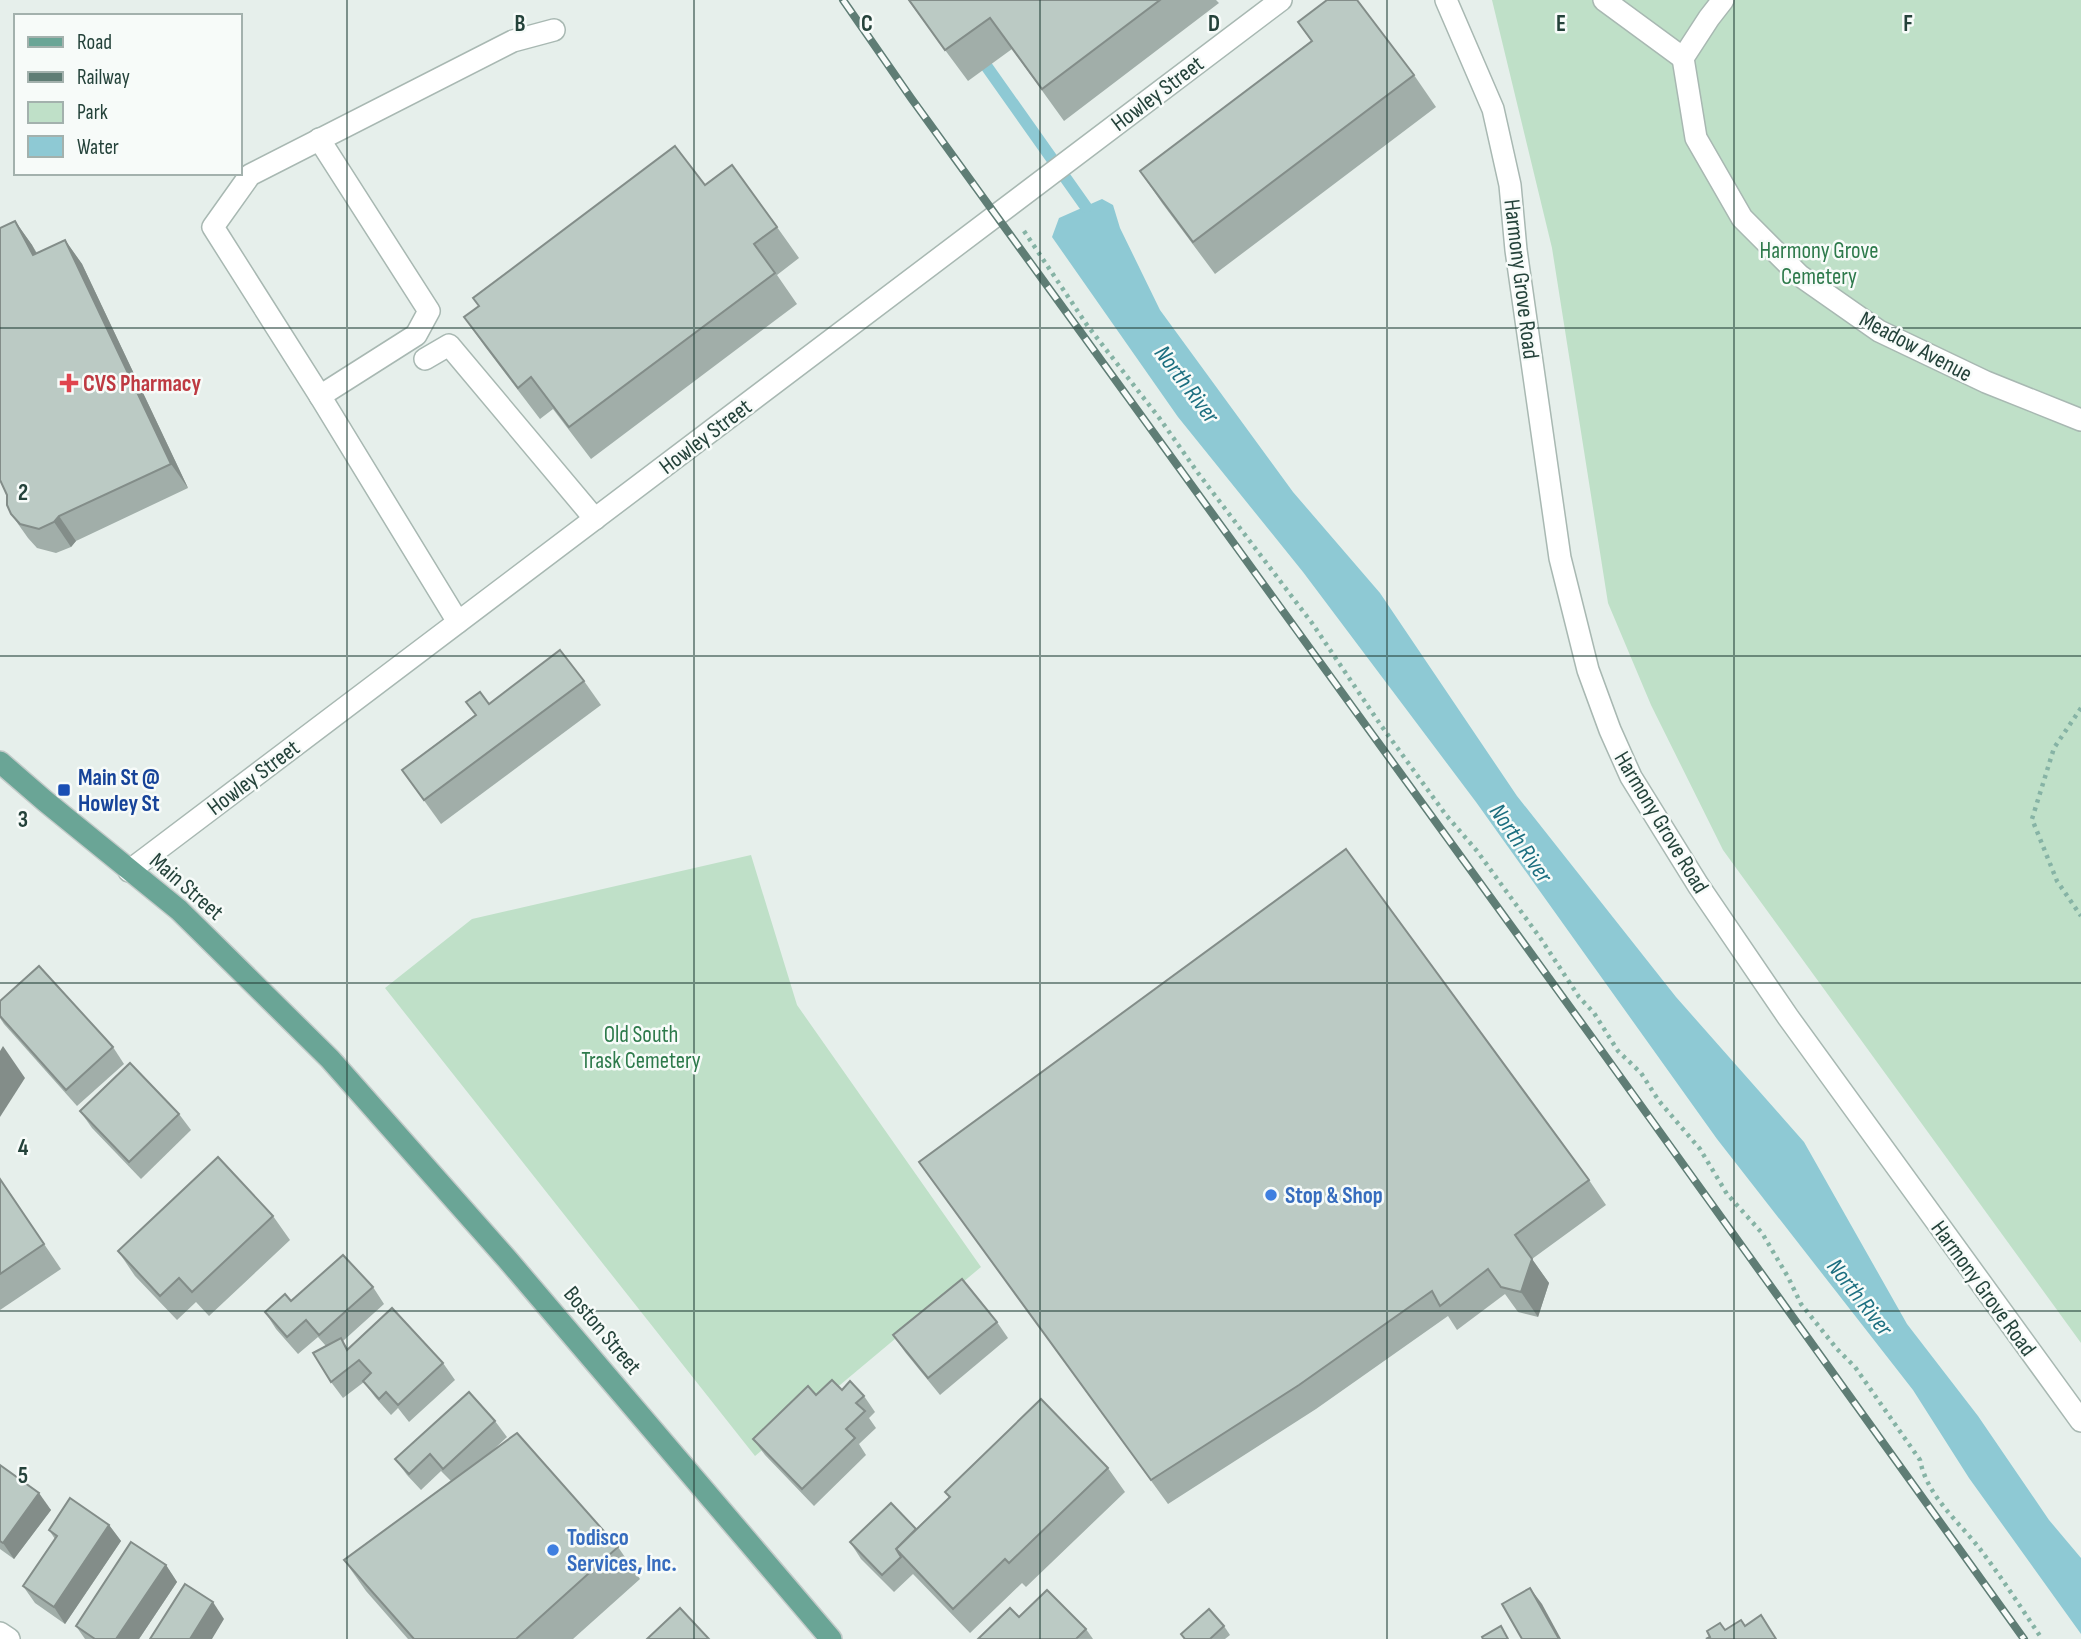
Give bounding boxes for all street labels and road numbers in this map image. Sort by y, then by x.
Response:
street label: Howley Street [1106,50,1209,138]
street label: Harmony Grove Road [1497,198,1545,361]
street label: Meadow Avenue [1854,306,1977,388]
street label: Howley Street [654,393,757,481]
street label: Howley Street [202,734,305,822]
street label: Harmony Grove Road [1608,746,1715,899]
street label: Main Street [144,847,229,926]
street label: Harmony Grove Road [1925,1215,2042,1362]
street label: Boston Street [557,1281,647,1380]

